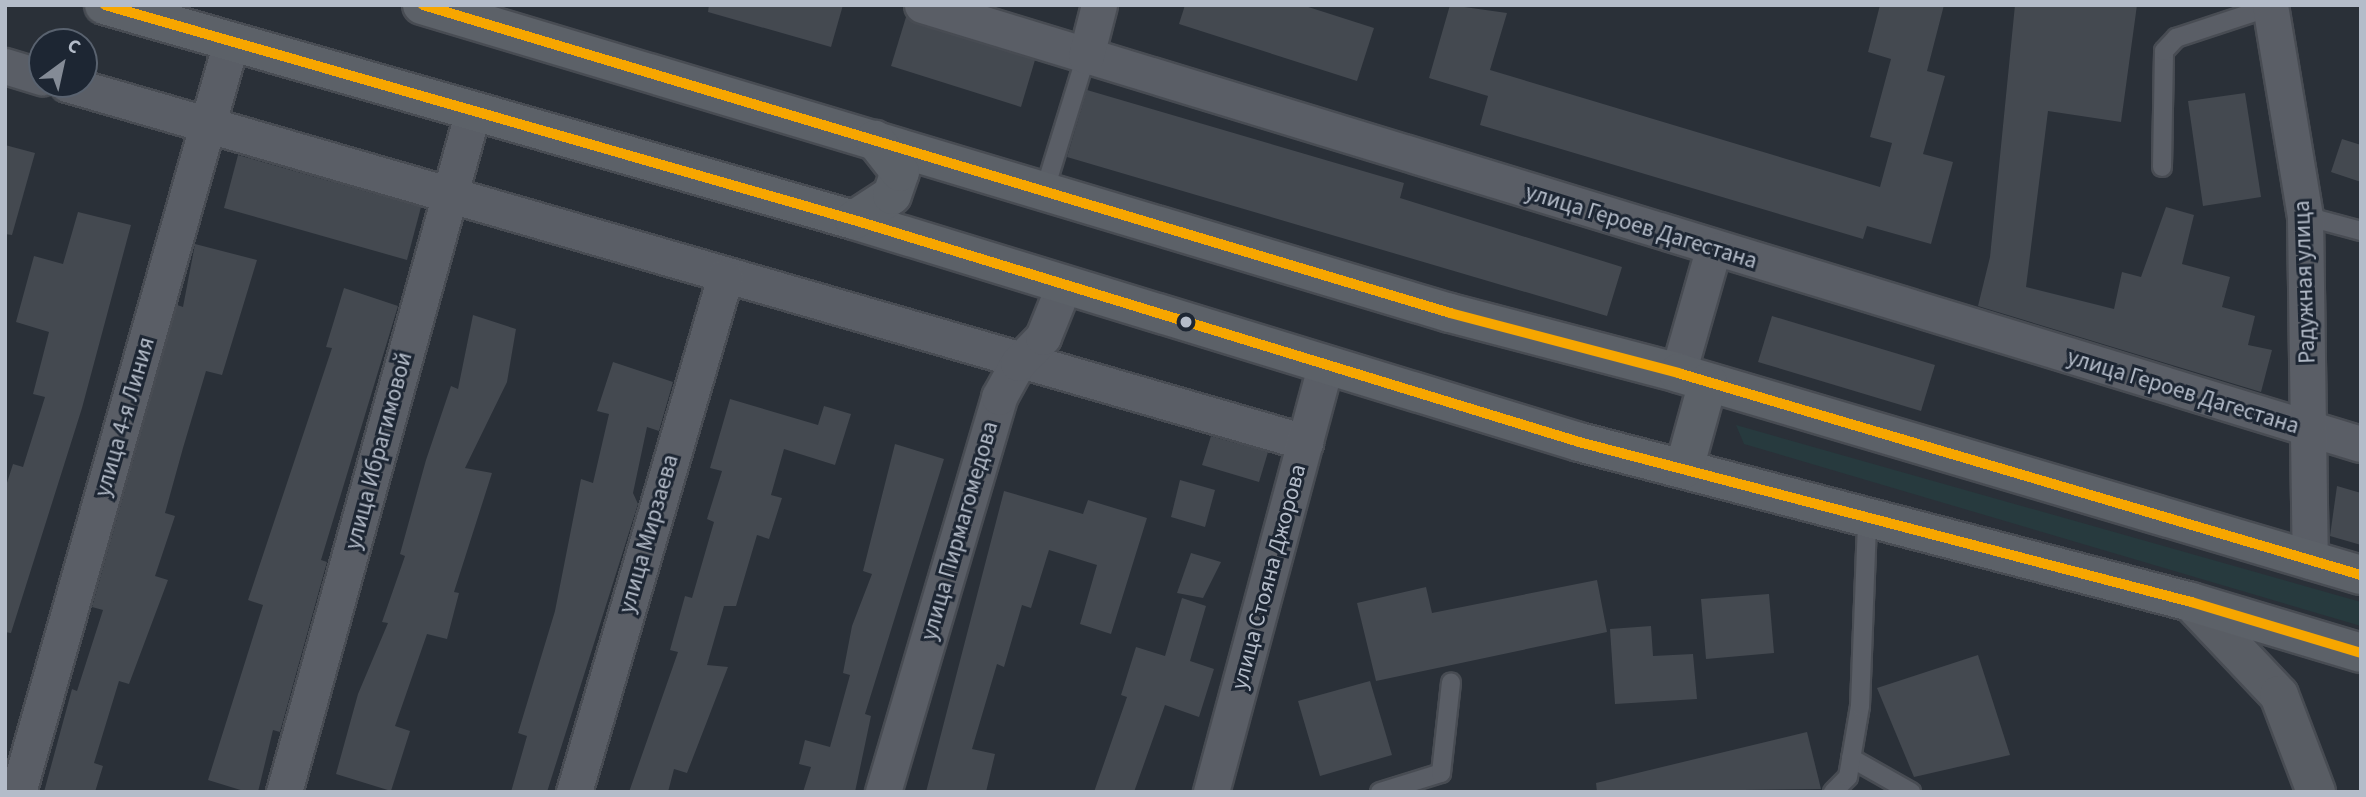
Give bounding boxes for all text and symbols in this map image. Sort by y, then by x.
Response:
north arrow [28,28,98,98]
text: С [62,32,86,61]
street label: улица Героев Дагестана [1522,179,1760,275]
street label: Радужная улица [2288,200,2322,364]
unlabelled marker [1179,315,1193,329]
street label: улица 4-я Линия [89,334,161,500]
street label: улица Героев Дагестана [2064,344,2302,440]
street label: улица Ибрагимовой [339,349,419,553]
street label: улица Пирмагомедова [916,418,1004,644]
street label: улица Мирзаева [613,451,685,617]
street label: улица Стояна Джорова [1226,461,1312,693]

